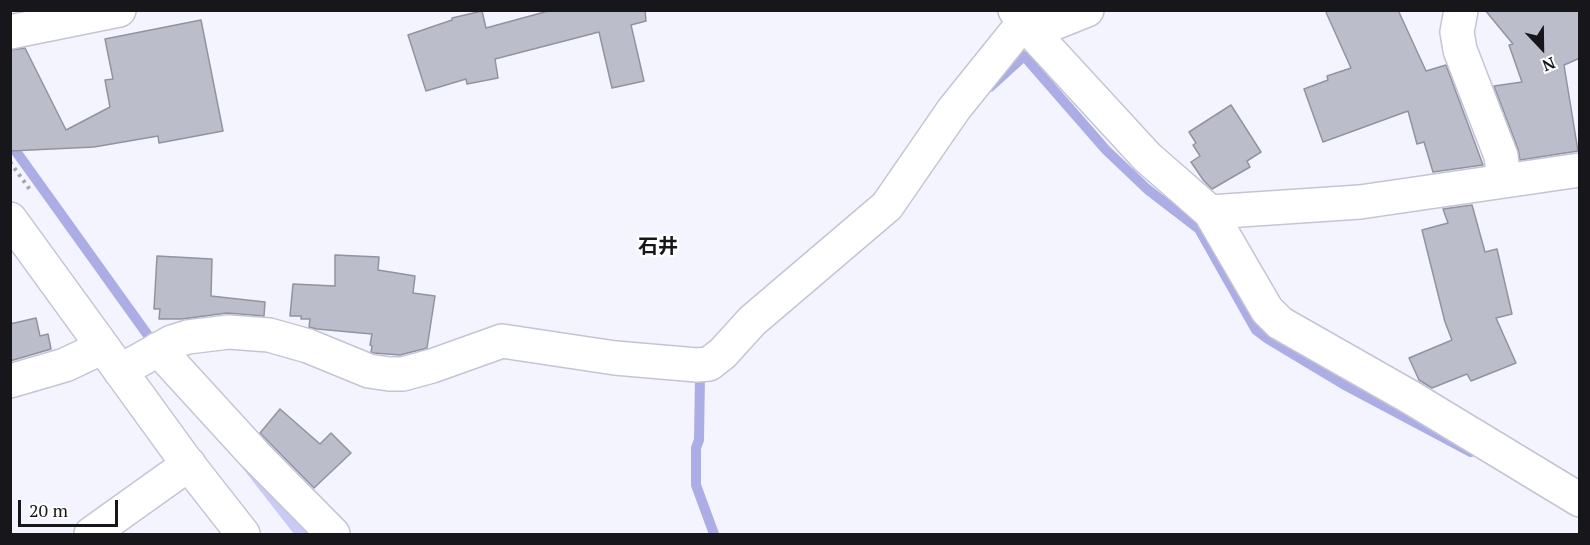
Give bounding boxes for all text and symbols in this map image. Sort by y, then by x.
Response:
north arrow [1512,18,1572,78]
text: N [1539,52,1558,77]
district label: 石井 [638,235,678,259]
scale bar [21,488,122,526]
text: 20 m [29,498,68,522]

